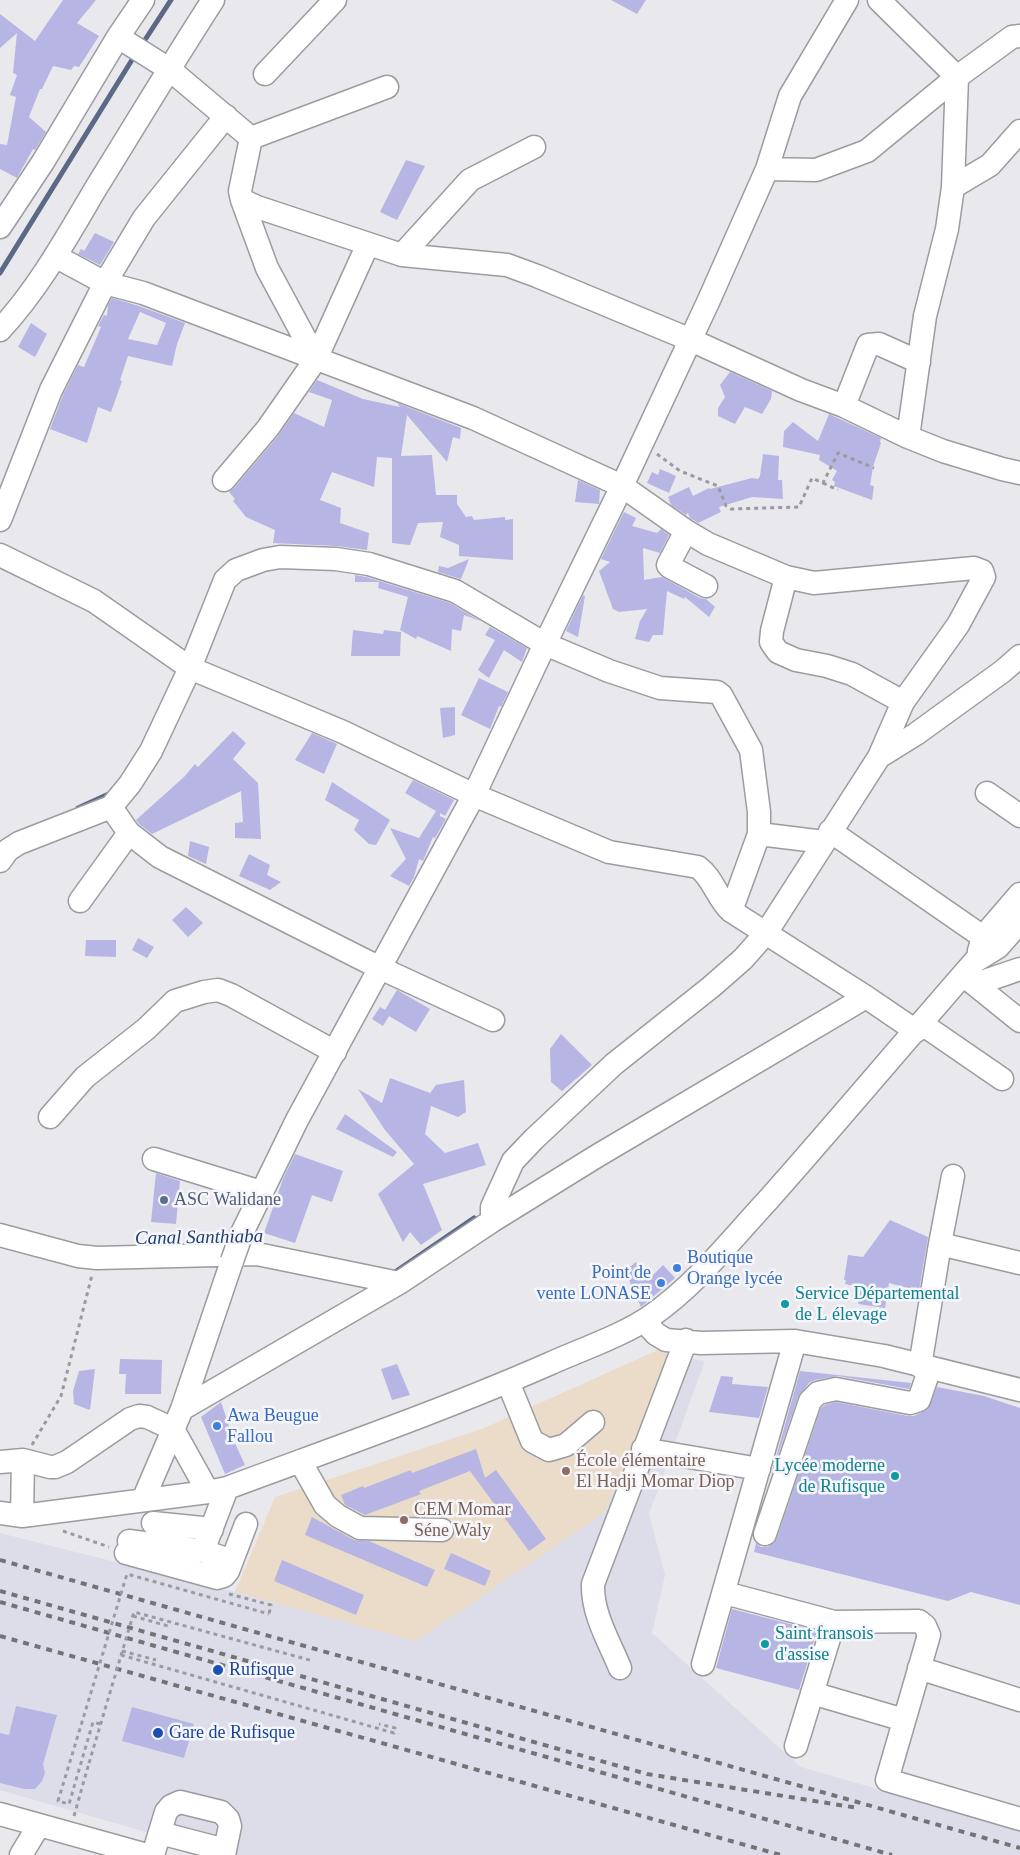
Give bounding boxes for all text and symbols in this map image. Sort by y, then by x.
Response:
place label: ASC Walidane [174,1189,281,1211]
marker: ASC Walidane [158,1194,170,1206]
water label: Canal Santhiaba [135,1225,263,1251]
place label: Boutique Orange lycée [687,1247,782,1290]
place label: Point de vente LONASE [537,1262,651,1304]
marker: Boutique Orange lycée [671,1262,683,1274]
marker: Point de vente LONASE [655,1277,667,1289]
place label: Service Départemental de L élevage [795,1283,959,1326]
marker: Service Départemental de L élevage [779,1298,791,1310]
place label: Awa Beugue Fallou [227,1405,319,1448]
marker: Awa Beugue Fallou [211,1420,223,1432]
place label: École élémentaire El Hadji Momar Diop [576,1450,734,1492]
place label: Lycée moderne de Rufisque [775,1455,885,1498]
marker: École élémentaire El Hadji Momar Diop [560,1465,572,1477]
marker: Lycée moderne de Rufisque [889,1470,901,1482]
place label: CEM Momar Séne Waly [414,1499,510,1542]
marker: CEM Momar Séne Waly [398,1514,410,1526]
place label: Saint fransois d'assise [775,1623,873,1666]
marker: Saint fransois d'assise [759,1638,771,1650]
place label: Rufisque [229,1659,294,1681]
marker: Rufisque [211,1663,225,1677]
place label: Gare de Rufisque [169,1722,295,1744]
marker: Gare de Rufisque [151,1726,165,1740]

